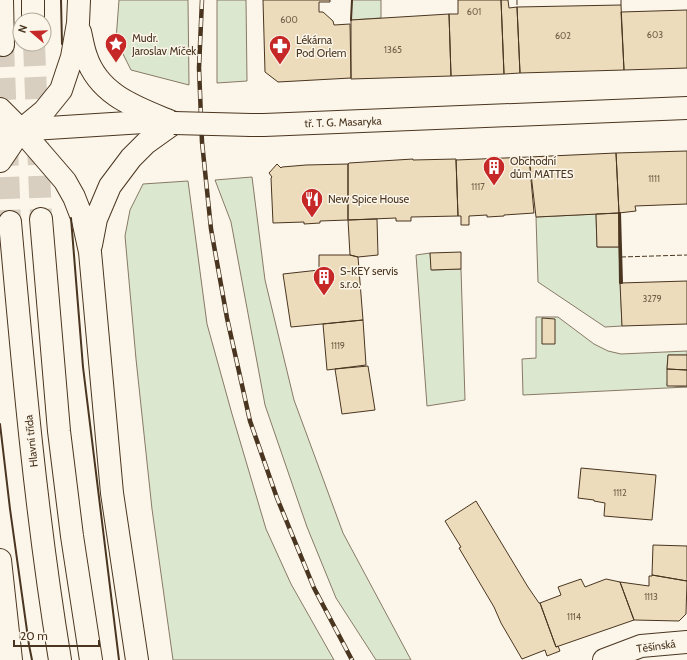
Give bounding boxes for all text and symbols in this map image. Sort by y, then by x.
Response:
house number: 601 [467,6,481,17]
north arrow [12,12,52,52]
house number: 600 [280,14,298,25]
text: N [15,23,30,35]
house number: 603 [647,29,663,40]
house number: 602 [555,30,571,41]
place icon: Mudr. Jaroslav Míček [103,31,129,64]
place label: Mudr. Jaroslav Míček [131,31,196,58]
pharmacy icon: Lékárna Pod Orlem [267,33,293,66]
place label: Lékárna Pod Orlem [296,33,347,60]
house number: 1365 [384,44,402,55]
street label: tř. T. G. Masaryka [304,114,383,130]
building icon: Obchodní dům MATTES [481,154,507,187]
place label: Obchodní dům MATTES [510,154,574,181]
house number: 1111 [648,173,660,184]
house number: 1117 [471,181,485,192]
restaurant icon: New Spice House [299,186,325,219]
place label: New Spice House [328,192,409,206]
building icon: S-KEY servis s.r.o. [311,264,337,297]
place label: S-KEY servis s.r.o. [340,264,399,291]
house number: 3279 [642,293,662,304]
house number: 1119 [331,340,345,351]
street label: Hlavní třída [21,413,41,468]
house number: 1112 [613,487,627,498]
house number: 1113 [644,591,658,602]
house number: 1114 [567,611,581,622]
scale bar [14,622,99,648]
text: 20 m [20,628,48,643]
street label: Těšínská [636,636,677,656]

